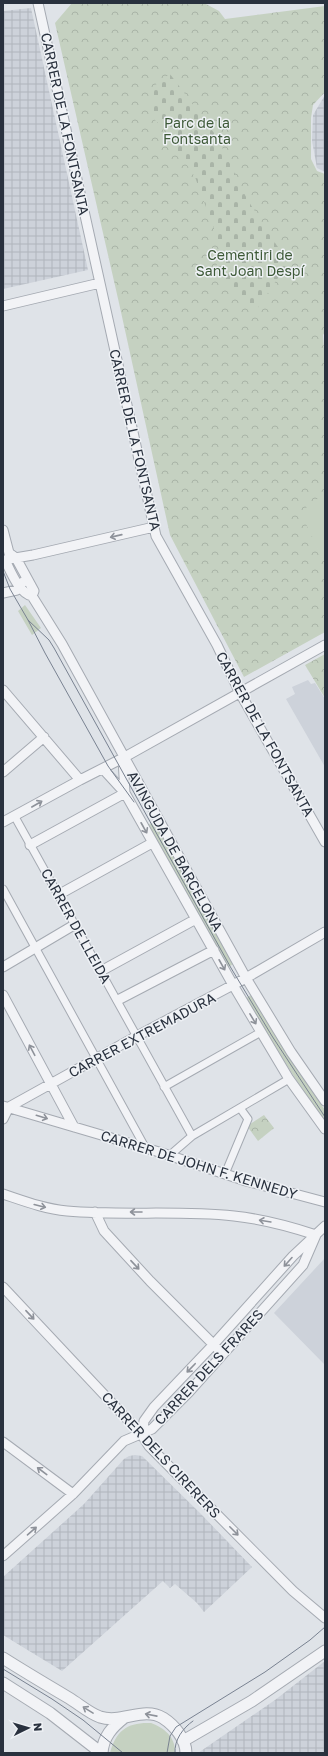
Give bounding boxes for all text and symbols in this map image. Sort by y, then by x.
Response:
street label: CARRER DE LA FONTSANTA [38,31,93,217]
park label: Parc de la Fontsanta [163,114,231,147]
park label: Cementiri de Sant Joan Despí [196,246,305,279]
street label: CARRER DE LA FONTSANTA [106,347,165,533]
one-way arrow [110,533,123,541]
street label: CARRER DE LA FONTSANTA [213,648,318,820]
street label: AVINGUDA DE BARCELONA [124,768,227,934]
one-way arrow [31,799,43,807]
one-way arrow [141,822,149,834]
street label: CARRER DE LLEIDA [38,865,115,987]
one-way arrow [219,959,226,971]
street label: CARRER EXTREMADURA [65,988,219,1081]
one-way arrow [249,1013,257,1024]
one-way arrow [28,1044,35,1056]
one-way arrow [35,1114,48,1121]
street label: CARRER DE JOHN F. KENNEDY [99,1126,300,1203]
one-way arrow [33,1203,46,1210]
one-way arrow [130,1208,143,1216]
one-way arrow [259,1217,272,1225]
one-way arrow [283,1257,293,1267]
one-way arrow [130,1260,140,1270]
street label: CARRER DELS FRARES [151,1305,267,1428]
one-way arrow [25,1310,35,1320]
one-way arrow [186,1363,196,1373]
street label: CARRER DELS CIRERERS [98,1388,224,1521]
one-way arrow [36,1467,47,1475]
one-way arrow [27,1526,37,1535]
one-way arrow [229,1527,239,1536]
one-way arrow [82,1705,93,1714]
north arrow [8,1708,48,1748]
one-way arrow [144,1710,157,1718]
text: N [32,1722,45,1732]

